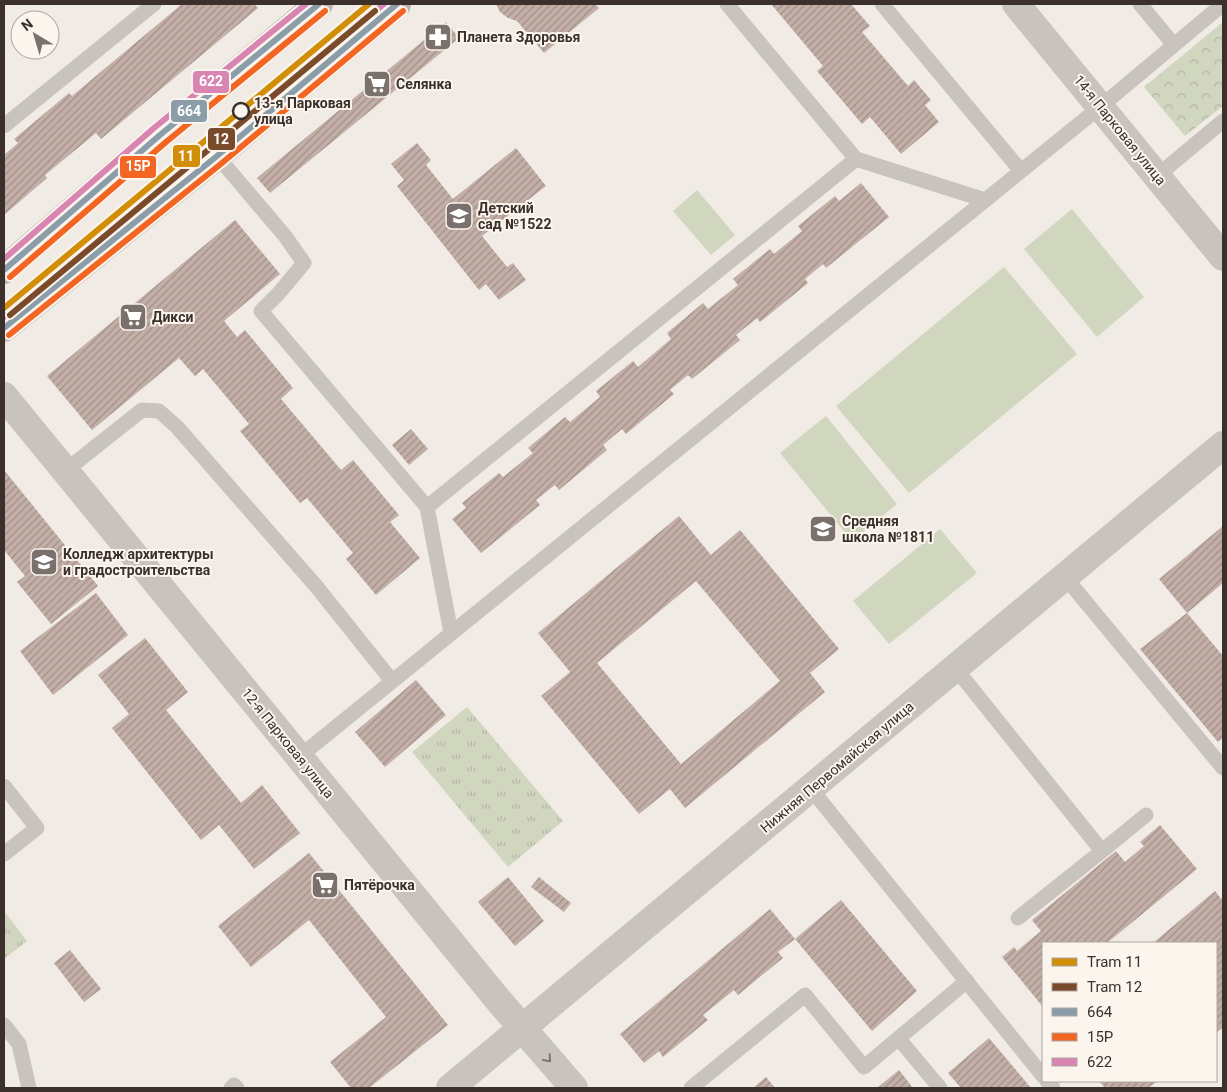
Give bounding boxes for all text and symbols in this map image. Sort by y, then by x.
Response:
north arrow [10,10,60,60]
text: N [18,15,36,34]
pharmacy icon: Планета Здоровья [423,22,453,52]
place label: Планета Здоровья [457,29,580,45]
supermarket icon: Селянка [362,69,392,99]
line badge: 622 [192,70,230,94]
street label: 14-я Парковая улица [1071,72,1169,188]
text: 622 [199,73,223,89]
place label: Селянка [396,76,452,92]
place label: 13-я Парковая улица [254,95,351,127]
line badge: 664 [170,99,208,123]
marker: 13-я Парковая улица [232,102,250,120]
text: 664 [177,103,201,119]
line badge: 12 [207,127,236,151]
text: 12 [213,131,229,147]
line badge: 11 [172,144,201,168]
text: 11 [178,148,194,164]
line badge: 15Р [119,155,157,179]
text: 15Р [125,158,151,174]
place label: Детский сад №1522 [478,200,551,232]
school or university icon: Детский сад №1522 [444,201,474,231]
supermarket icon: Дикси [118,302,148,332]
place label: Дикси [152,309,193,325]
place label: Средняя школа №1811 [842,513,934,545]
school or university icon: Средняя школа №1811 [808,514,838,544]
place label: Колледж архитектуры и градостроительства [63,546,214,578]
school or university icon: Колледж архитектуры и градостроительства [29,547,59,577]
street label: 12-я Парковая улица [239,685,337,801]
street label: Нижняя Первомайская улица [757,698,917,836]
supermarket icon: Пятёрочка [310,870,340,900]
place label: Пятёрочка [344,877,415,893]
legend [1042,942,1217,1082]
text: Tram 11 [1087,953,1142,971]
text: Tram 12 [1087,978,1142,996]
text: 664 [1087,1003,1113,1021]
text: 15Р [1087,1028,1113,1046]
one-way arrow [542,1053,551,1062]
text: 622 [1087,1053,1112,1071]

